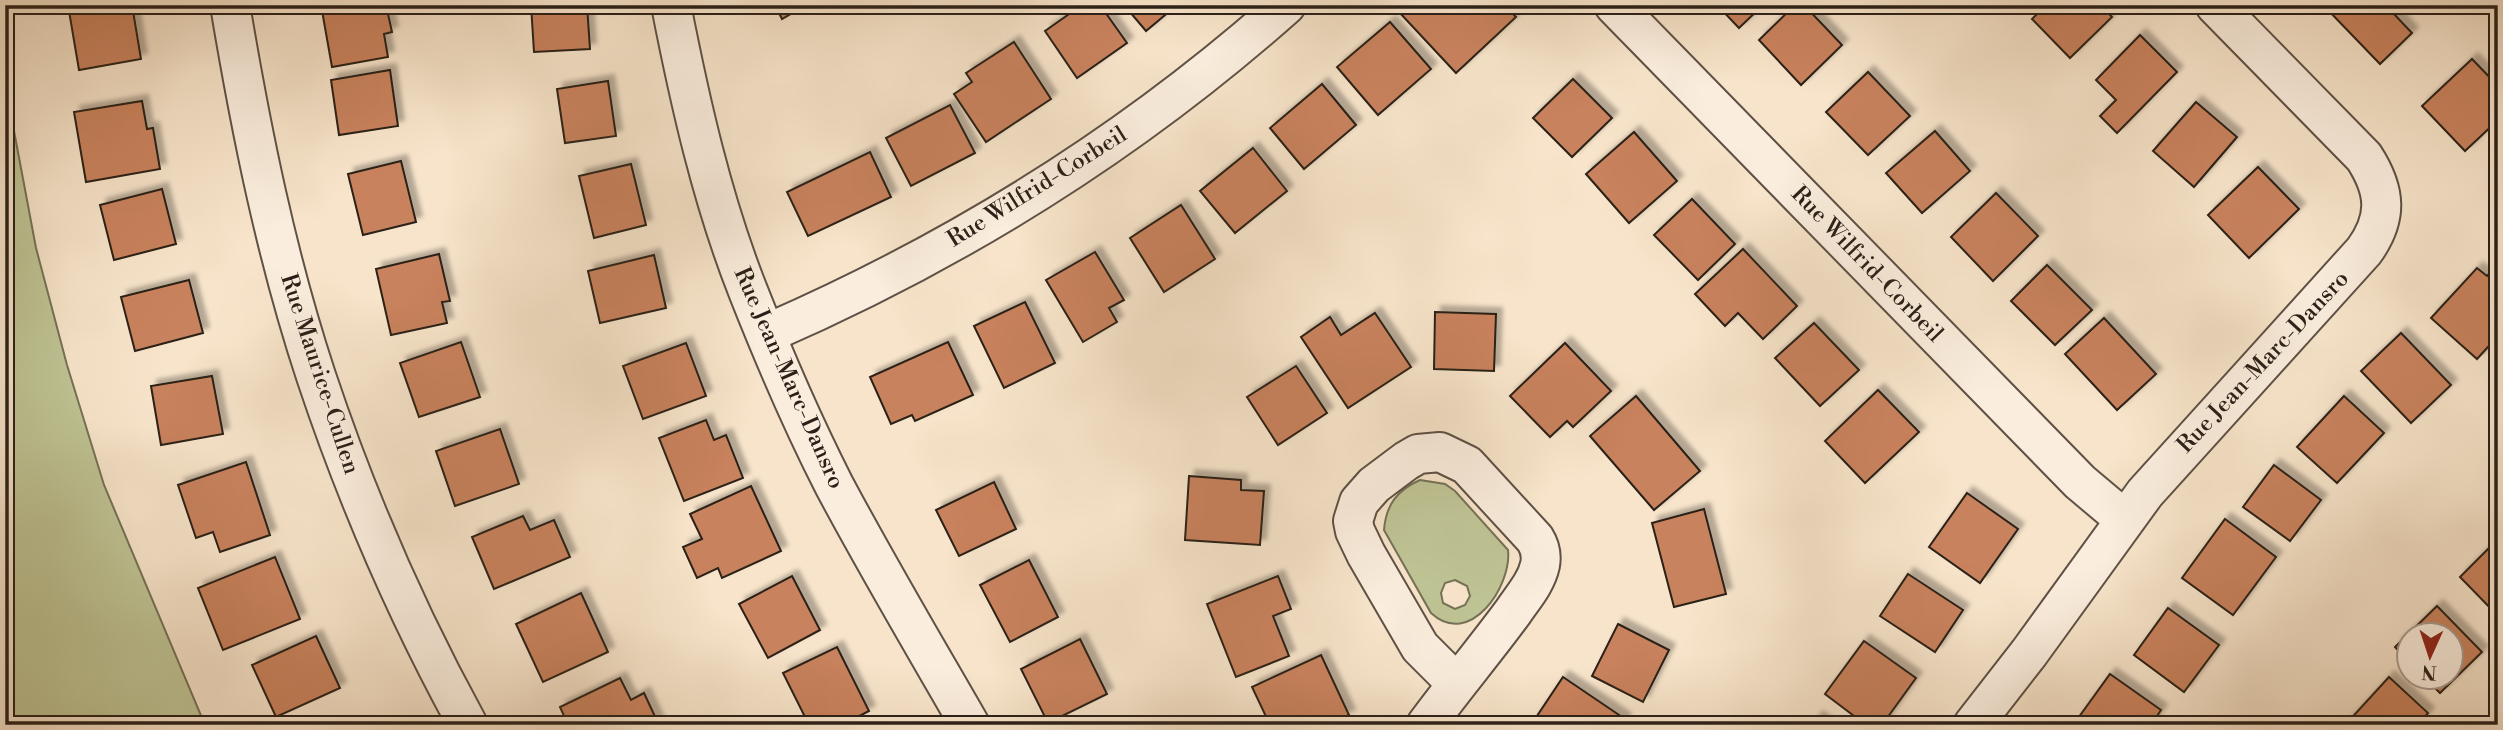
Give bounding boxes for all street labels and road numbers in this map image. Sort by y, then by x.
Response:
street label: Rue Wilfrid-Corbeil [942,120,1132,254]
street label: Rue Wilfrid-Corbeil [1785,180,1949,348]
street label: Rue Jean-Marc-Dansro [728,263,850,493]
street label: Rue Jean-Marc-Dansro [2171,265,2355,459]
street label: Rue Maurice-Cullen [274,270,366,478]

